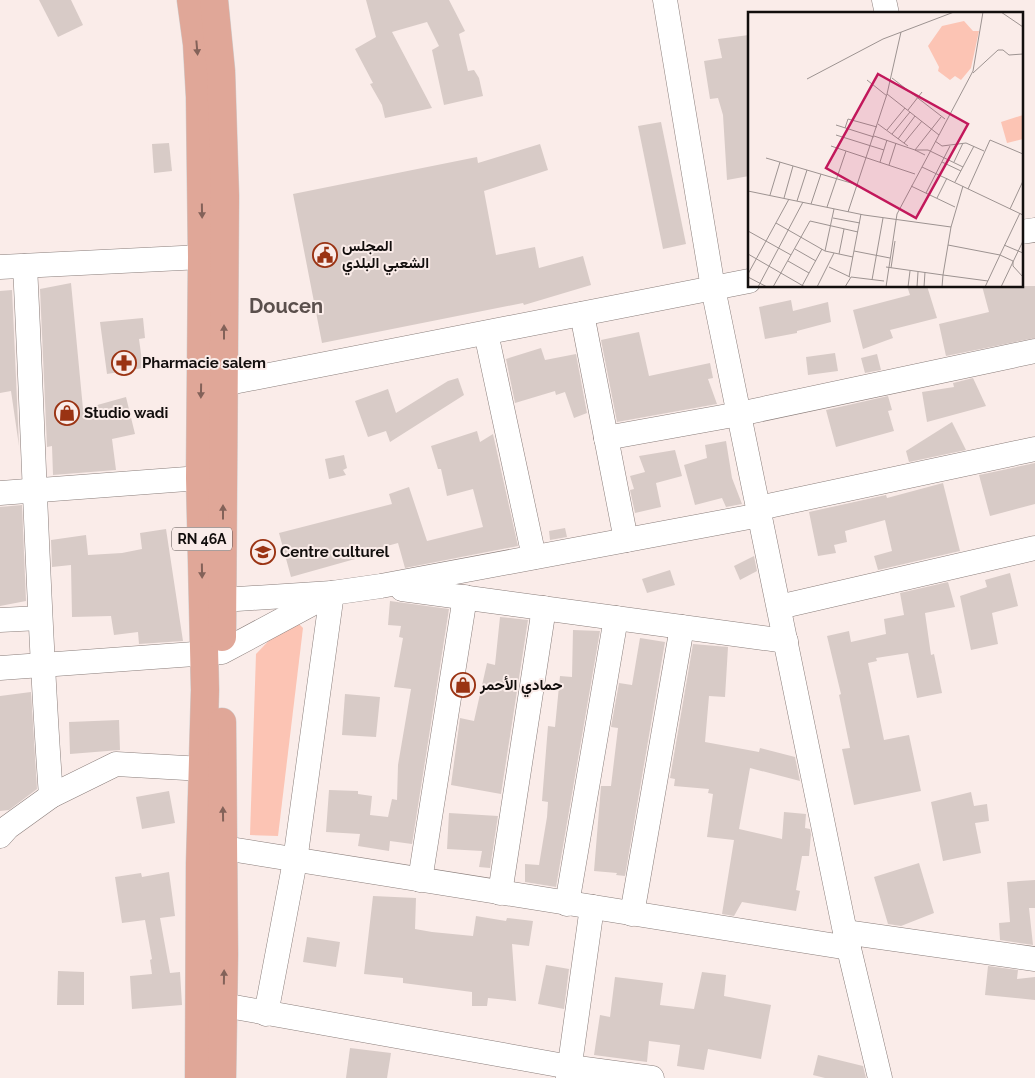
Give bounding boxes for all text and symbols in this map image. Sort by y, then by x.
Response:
inset map [748,12,1022,288]
one-way arrow [194,41,202,57]
one-way arrow [198,203,206,219]
place label: المجلس الشعبي البلدي [342,237,429,276]
public building icon: المجلس الشعبي البلدي [312,242,338,268]
district label: Doucen [249,294,323,318]
one-way arrow [220,324,228,340]
pharmacy icon: Pharmacie salem [111,350,137,376]
place label: Pharmacie salem [142,354,266,372]
one-way arrow [197,383,205,399]
shop icon: Studio wadi [54,400,80,426]
place label: Studio wadi [84,404,168,422]
one-way arrow [219,504,227,520]
road number: RN 46A [172,528,232,550]
school or university icon: Centre culturel [250,539,276,565]
place label: Centre culturel [280,543,389,561]
one-way arrow [198,563,206,579]
shop icon: حمادي الأحمر [450,672,476,698]
place label: حمادي الأحمر [479,676,562,698]
one-way arrow [219,806,227,822]
one-way arrow [220,969,228,985]

